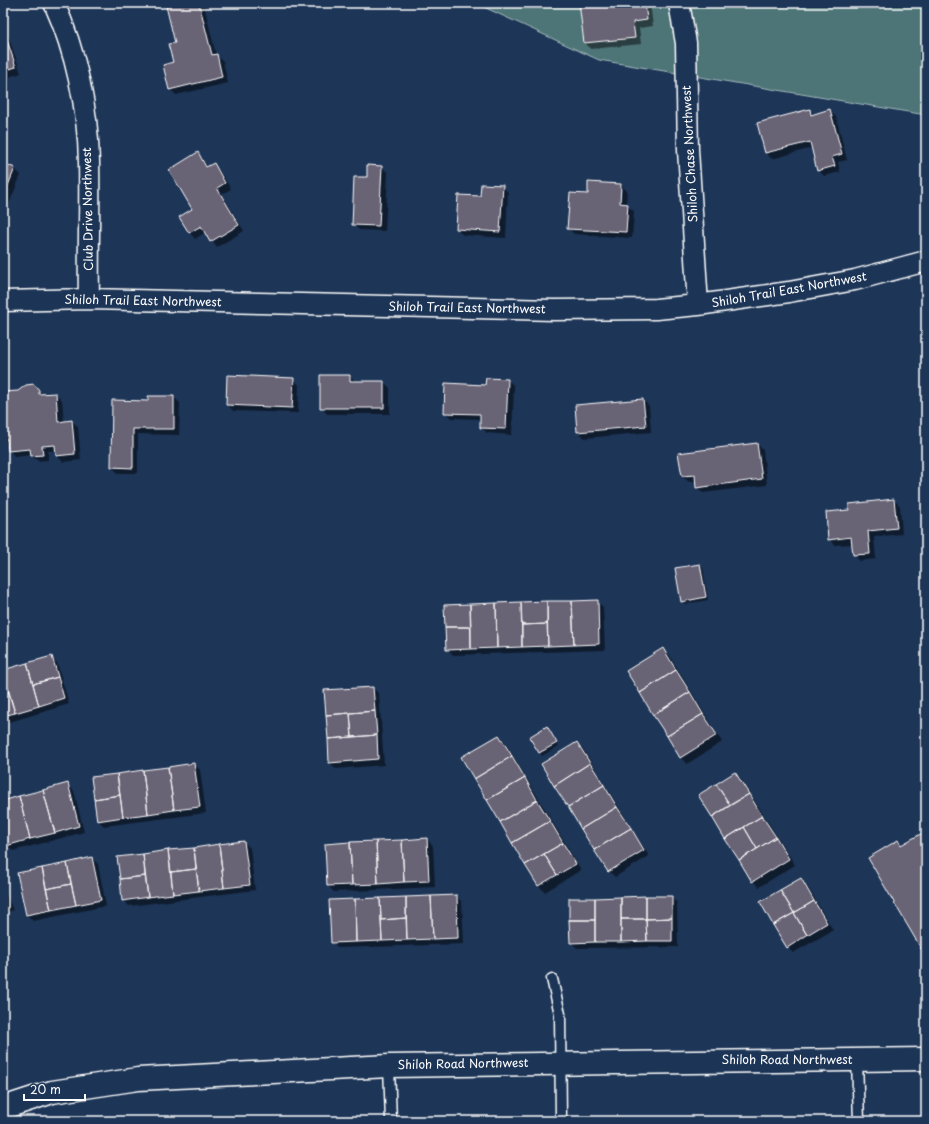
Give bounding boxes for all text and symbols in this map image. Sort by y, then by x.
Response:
street label: Shiloh Chase Northwest [676,85,702,223]
street label: Club Drive Northwest [77,147,97,271]
street label: Shiloh Trail East Northwest [710,266,868,312]
street label: Shiloh Trail East Northwest [64,290,222,310]
street label: Shiloh Trail East Northwest [388,297,546,317]
street label: Shiloh Road Northwest [721,1050,853,1068]
street label: Shiloh Road Northwest [397,1053,529,1073]
scale bar [24,1076,85,1102]
text: 20 m [30,1080,61,1098]

